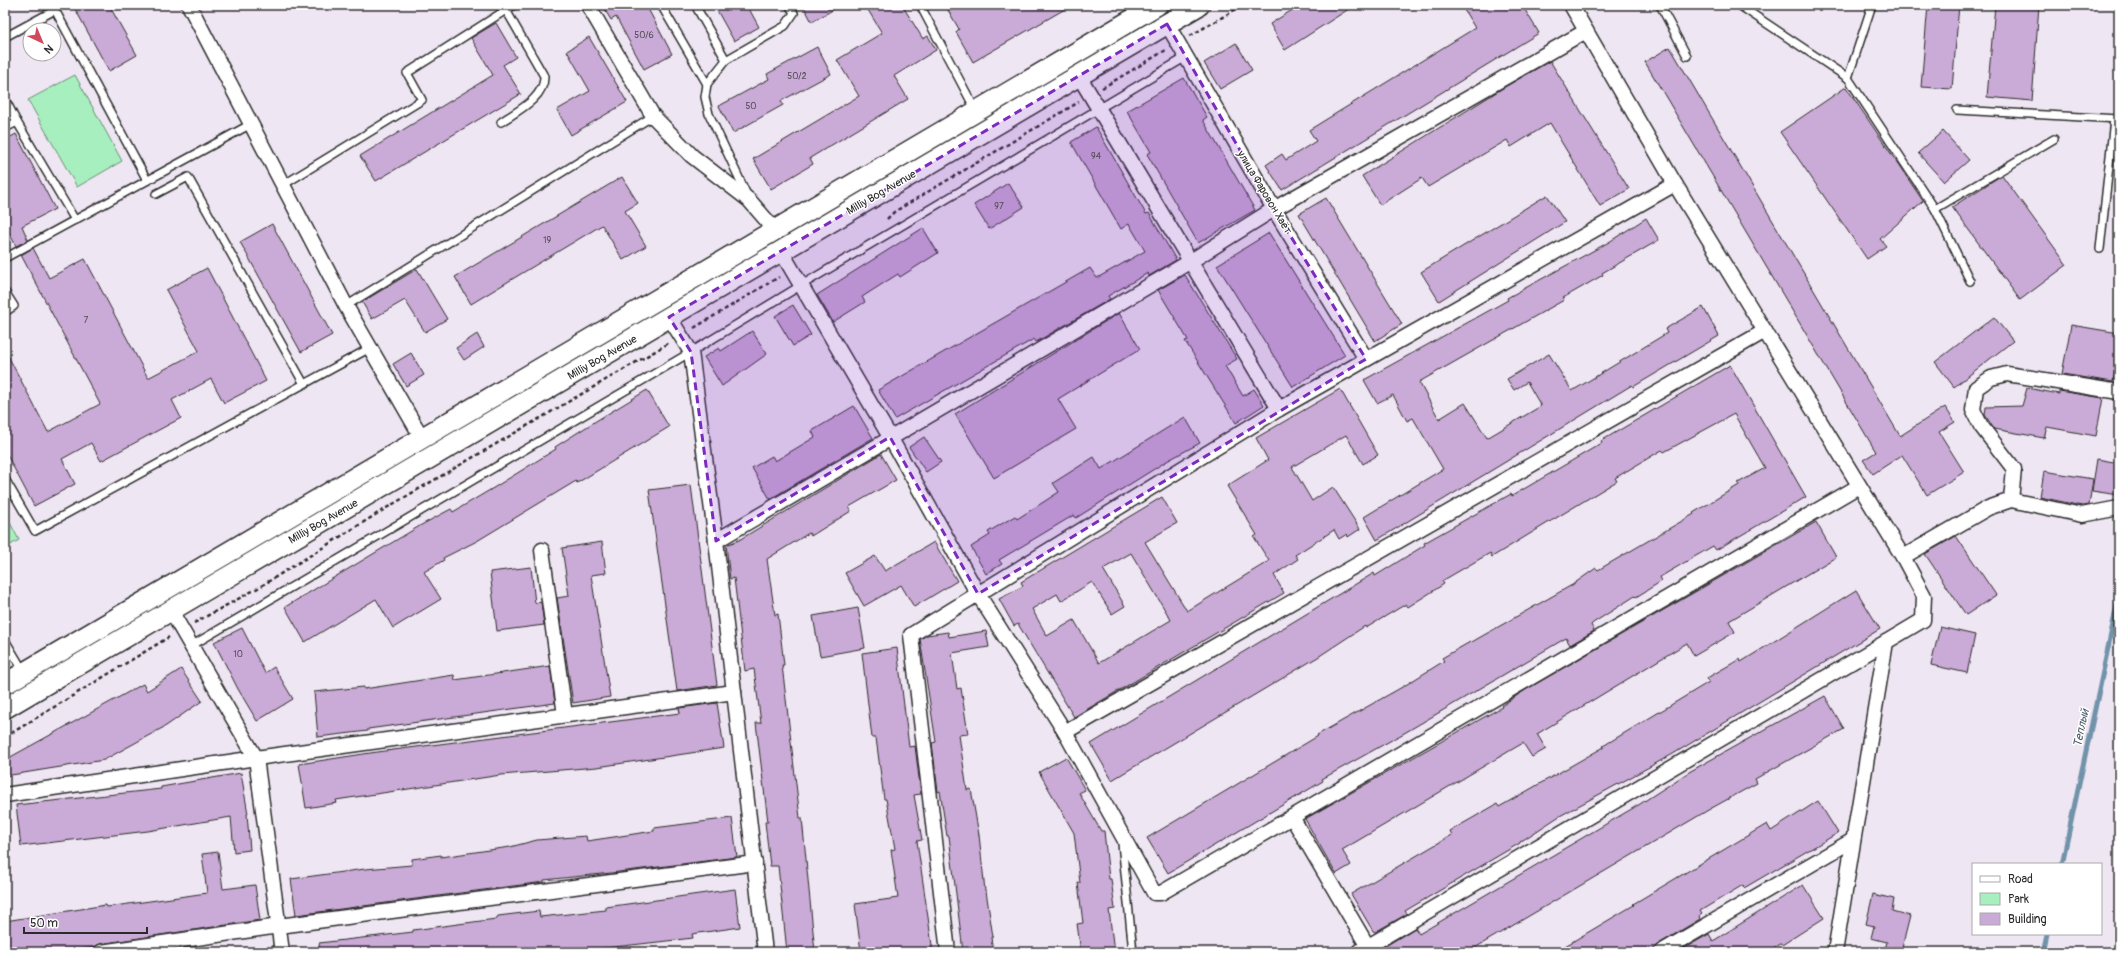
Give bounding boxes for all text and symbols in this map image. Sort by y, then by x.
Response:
north arrow [22,22,62,62]
house number: 50/6 [634,30,654,41]
text: N [41,42,56,56]
house number: 50/2 [787,71,807,82]
house number: 50 [745,101,757,112]
street label: улица Фаровон Хаёт [1234,147,1295,237]
house number: 94 [1091,151,1102,162]
street label: Milliy Bog Avenue [844,167,919,218]
house number: 97 [994,201,1004,212]
house number: 19 [543,235,551,246]
house number: 7 [84,315,89,326]
street label: Milliy Bog Avenue [565,332,640,383]
street label: Milliy Bog Avenue [286,496,361,547]
house number: 10 [233,649,243,660]
water label: Теплый [2070,707,2093,748]
legend [1972,863,2102,935]
text: Road [2008,872,2033,887]
text: Park [2008,892,2029,907]
scale bar [24,909,147,935]
text: Building [2008,912,2047,927]
text: 50 m [30,916,58,931]

